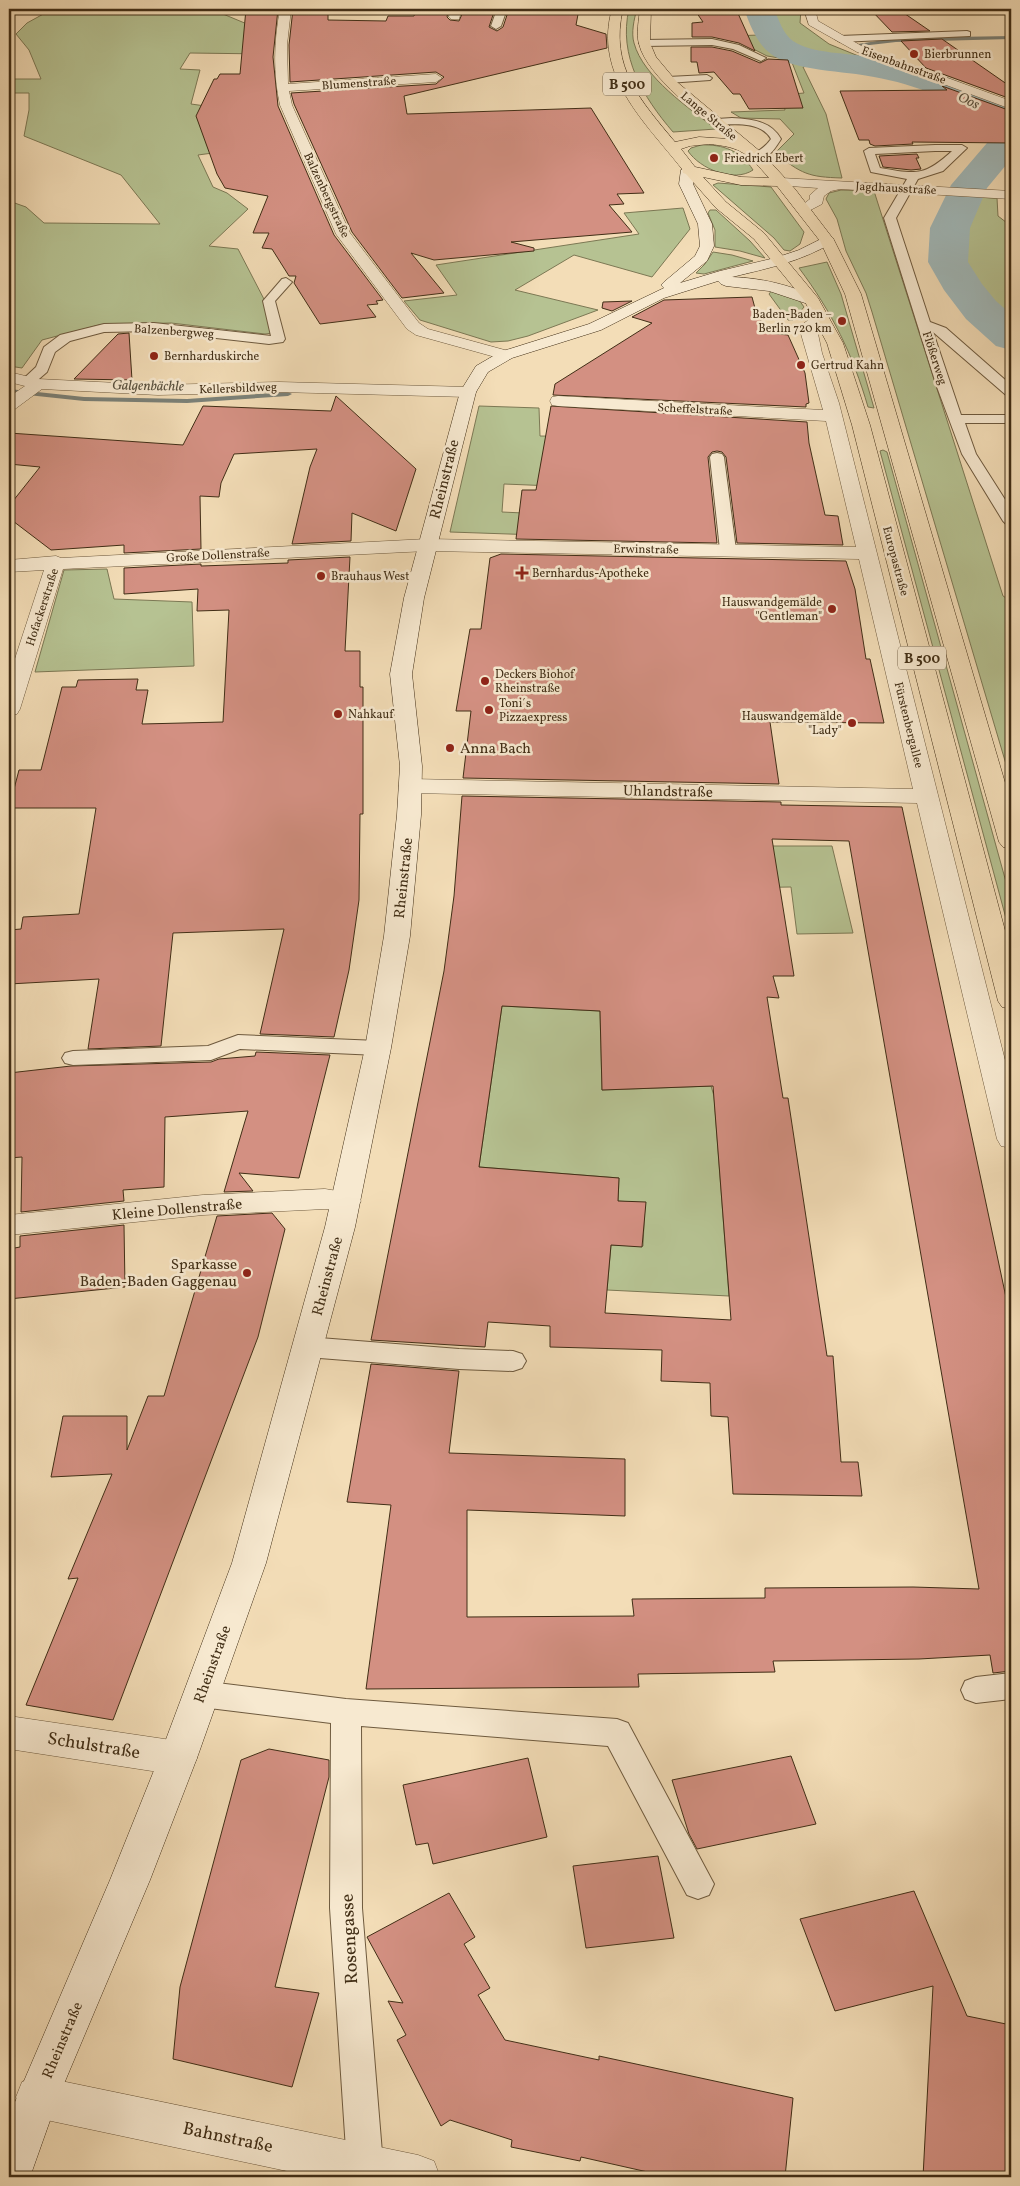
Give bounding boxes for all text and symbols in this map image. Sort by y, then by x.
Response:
street label: Eisenbahnstraße [859,43,948,89]
place label: Bierbrunnen [924,47,991,63]
marker: Bierbrunnen [908,48,920,60]
road number: B 500 [603,72,651,96]
street label: Blumenstraße [321,73,397,95]
water label: Oos [954,88,982,115]
street label: Lange Straße [677,89,740,145]
street label: Balzenbergstraße [299,150,353,241]
place label: Friedrich Ebert [724,151,803,167]
marker: Friedrich Ebert [708,152,720,164]
street label: Jagdhausstraße [855,179,937,199]
place label: Baden-Baden – Berlin 720 km [752,307,832,337]
marker: Baden-Baden – Berlin 720 km [836,315,848,327]
street label: Balzenbergweg [133,321,215,343]
street label: Flößerweg [918,329,950,387]
place label: Bernharduskirche [164,349,260,365]
marker: Bernharduskirche [148,350,160,362]
place label: Gertrud Kahn [811,358,884,374]
marker: Gertrud Kahn [795,359,807,371]
water label: Galgenbächle [112,376,184,397]
street label: Kellersbildweg [199,380,277,398]
street label: Scheffelstraße [657,400,733,420]
street label: Rheinstraße [425,437,465,521]
street label: Europastraße [878,525,912,598]
street label: Erwinstraße [613,541,679,559]
street label: Große Dollenstraße [166,545,271,567]
street label: Hofackerstraße [23,566,63,648]
place label: Bernhardus-Apotheke [532,566,649,582]
marker: Bernhardus-Apotheke [516,567,528,579]
place label: Brauhaus West [331,569,409,585]
marker: Brauhaus West [315,570,327,582]
place label: Hauswandgemälde "Gentleman" [722,595,822,625]
marker: Hauswandgemälde "Gentleman" [826,603,838,615]
road number: B 500 [898,646,946,670]
place label: Deckers Biohof Rheinstraße [495,667,576,697]
marker: Deckers Biohof Rheinstraße [479,675,491,687]
street label: Fürstenbergallee [890,680,927,770]
place label: Toni´s Pizzaexpress [499,696,567,726]
marker: Toni´s Pizzaexpress [483,704,495,716]
place label: Nahkauf [348,707,395,723]
marker: Nahkauf [332,708,344,720]
place label: Hauswandgemälde "Lady" [742,709,842,739]
marker: Hauswandgemälde "Lady" [846,717,858,729]
place label: Anna Bach [460,739,531,760]
marker: Anna Bach [444,742,456,754]
street label: Uhlandstraße [623,781,713,804]
street label: Rheinstraße [390,837,419,920]
street label: Kleine Dollenstraße [111,1194,243,1227]
street label: Rheinstraße [308,1234,349,1318]
place label: Sparkasse Baden-Baden Gaggenau [80,1255,237,1293]
marker: Sparkasse Baden-Baden Gaggenau [241,1267,253,1279]
street label: Rheinstraße [190,1623,237,1706]
street label: Schulstraße [46,1727,142,1766]
street label: Rosengasse [336,1893,365,1985]
street label: Rheinstraße [38,1999,89,2082]
street label: Bahnstraße [180,2117,275,2160]

